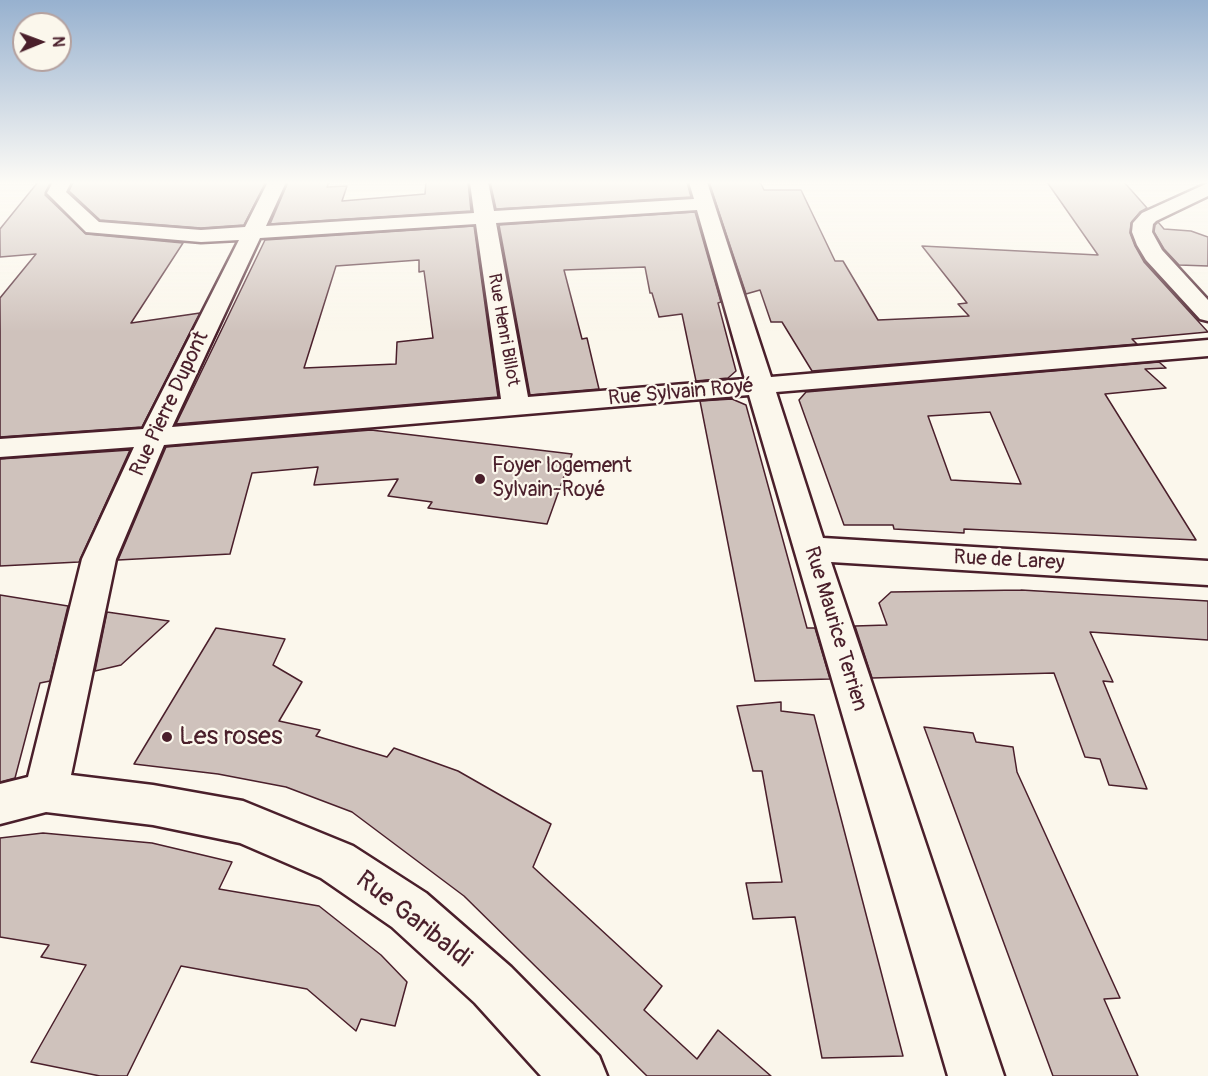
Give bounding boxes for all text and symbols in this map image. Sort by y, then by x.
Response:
north arrow [12,12,72,72]
text: N [48,36,68,47]
street label: Rue Henri Billot [482,272,524,388]
street label: Rue Pierre Dupont [125,327,215,481]
street label: Rue Sylvain Royé [607,374,755,412]
place label: Foyer logement Sylvain-Royé [492,454,632,504]
marker: Foyer logement Sylvain-Royé [473,472,487,486]
street label: Rue Maurice Terrien [798,544,872,714]
street label: Rue de Larey [953,546,1065,576]
place label: Les roses [179,721,283,753]
marker: Les roses [160,730,174,744]
street label: Rue Garibaldi [349,865,477,975]

